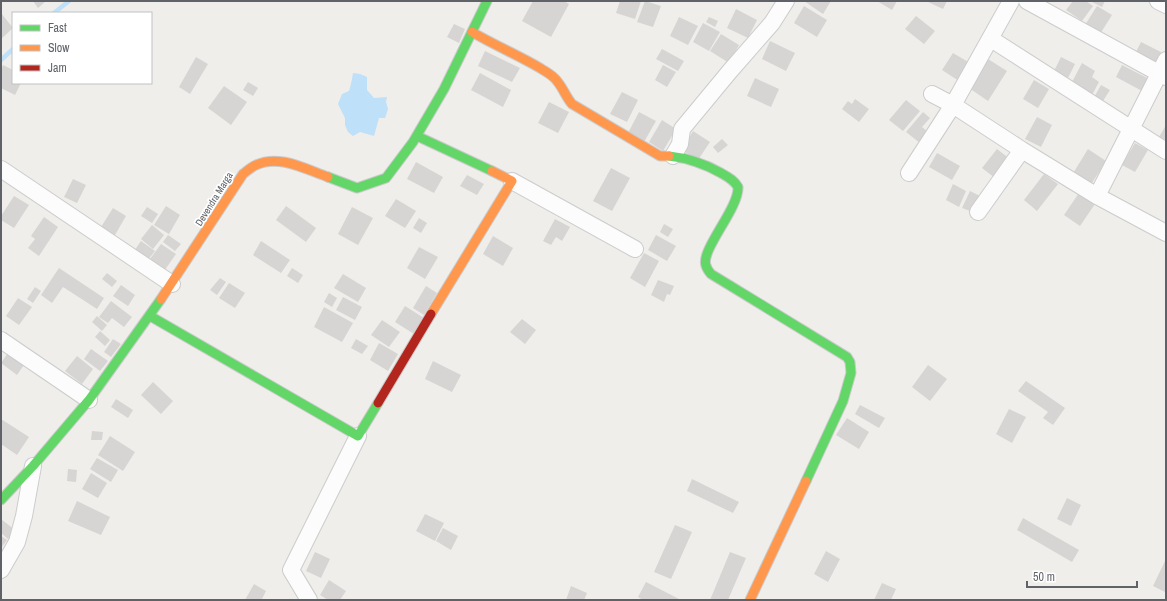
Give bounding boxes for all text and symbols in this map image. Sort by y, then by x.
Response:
legend [12,12,152,84]
text: Fast [48,20,67,36]
text: Slow [48,40,70,56]
text: Jam [48,60,67,76]
street label: Devendra Marga [192,169,236,228]
scale bar [1027,563,1137,589]
text: 50 m [1033,569,1055,585]

